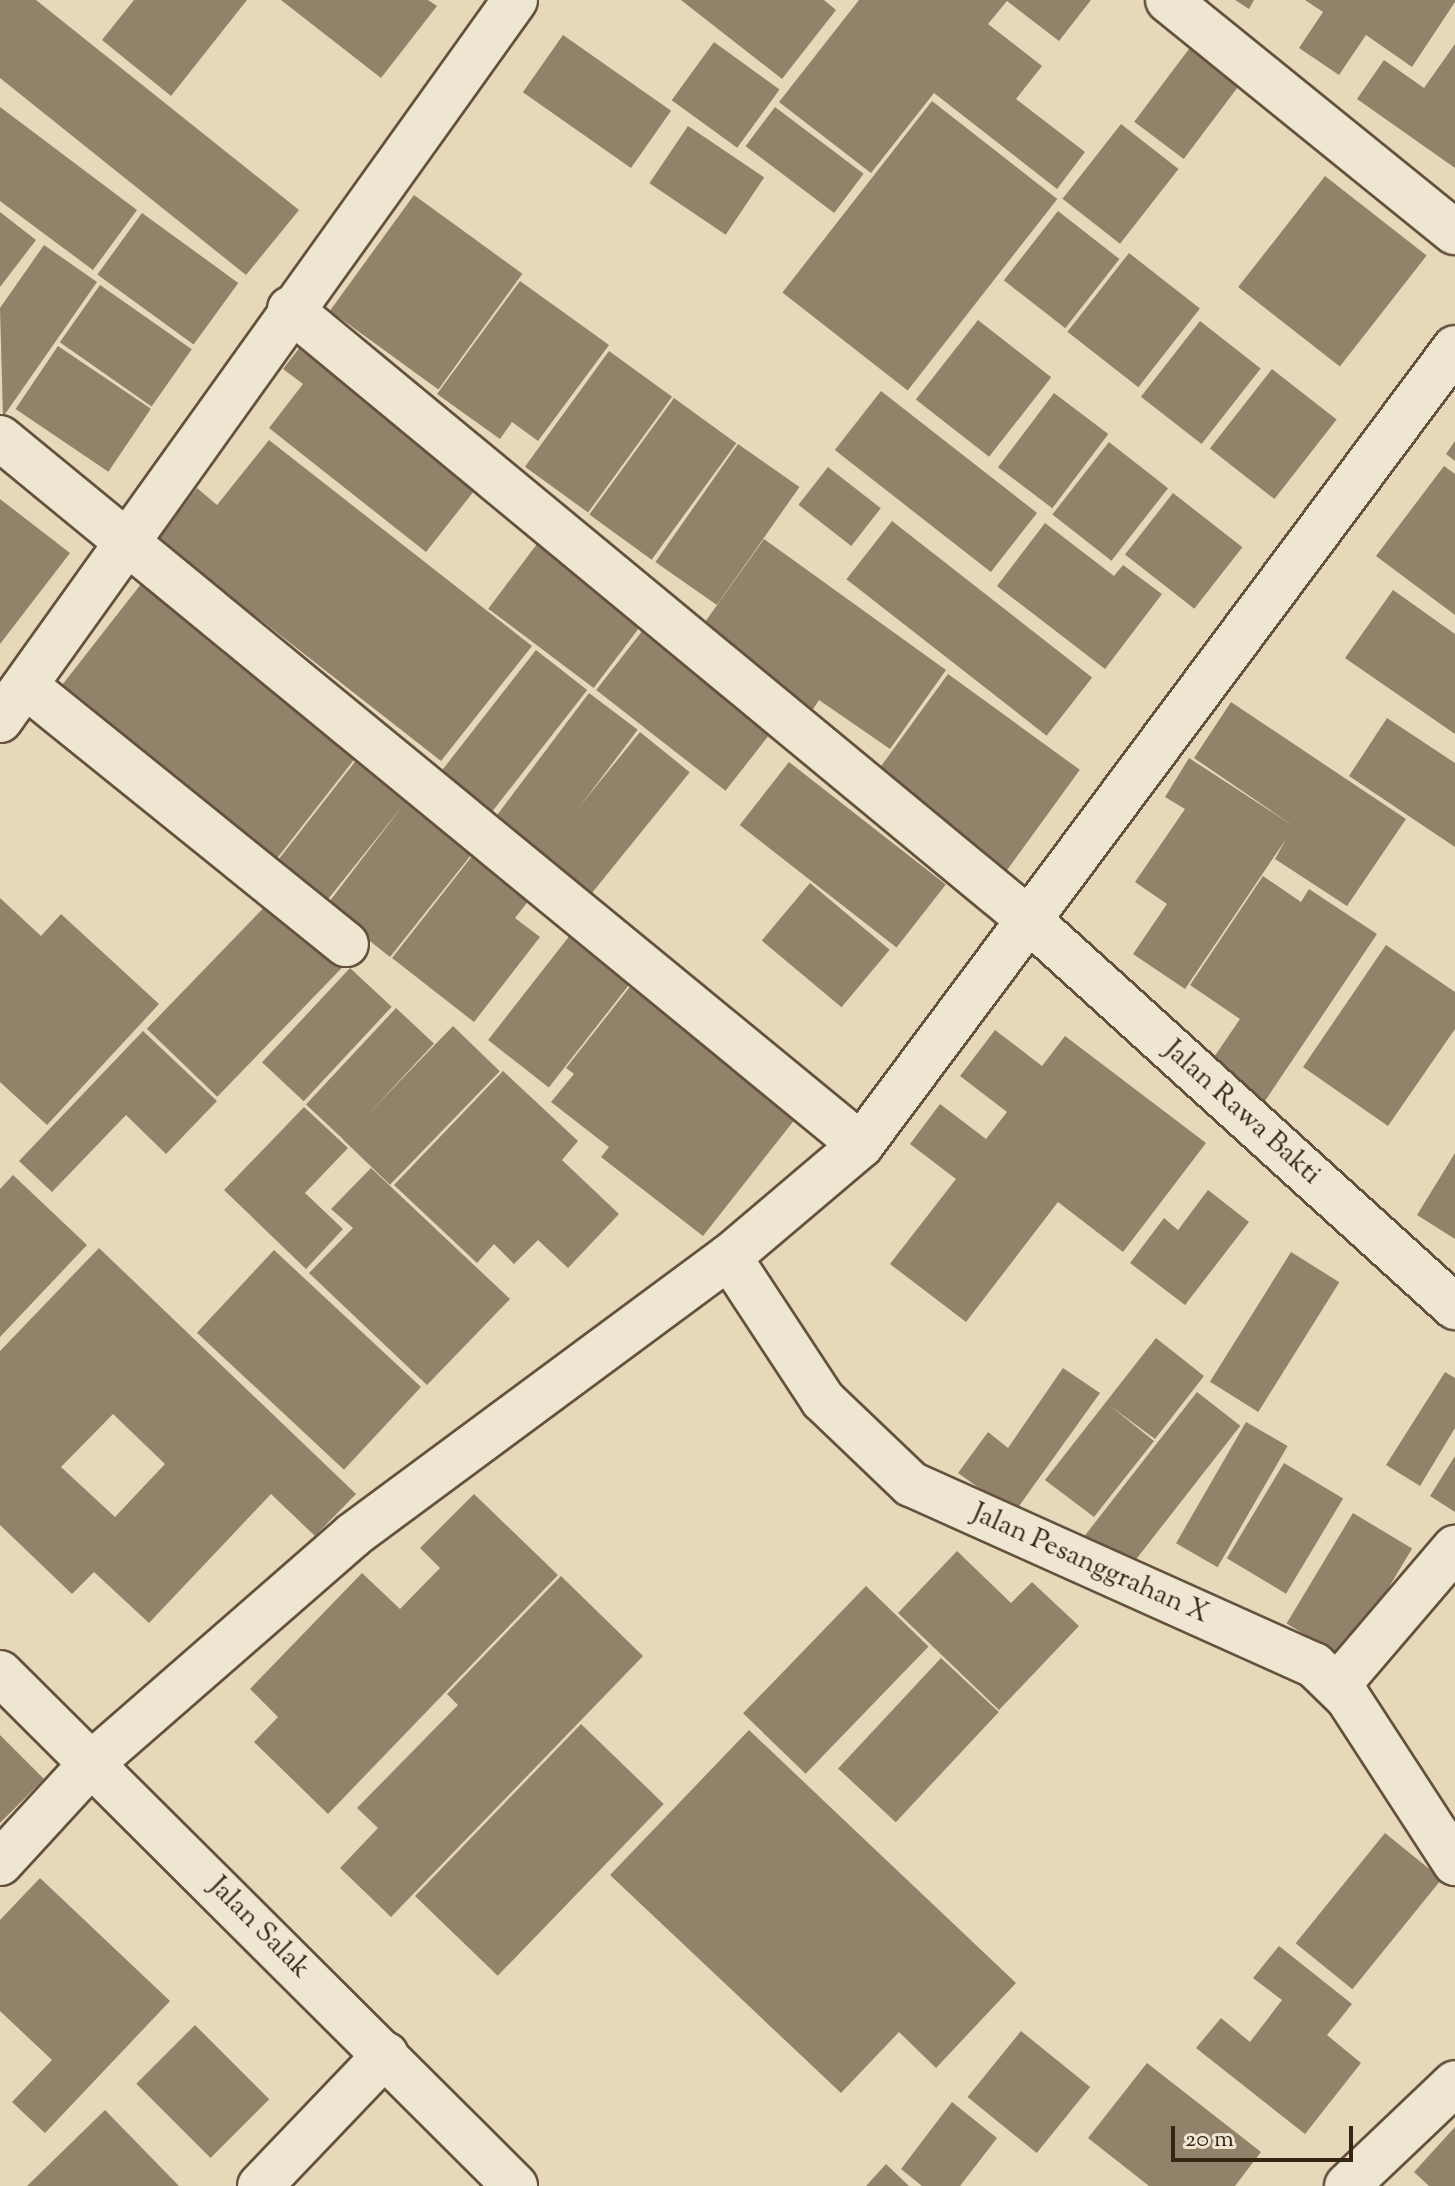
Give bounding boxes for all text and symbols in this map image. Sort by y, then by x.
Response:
street label: Jalan Rawa Bakti [1157,1034,1327,1192]
street label: Jalan Pesanggrahan X [966,1497,1214,1631]
street label: Jalan Salak [201,1870,317,1986]
scale bar [1175,2110,1357,2160]
text: 20 m [1185,2123,1234,2157]

